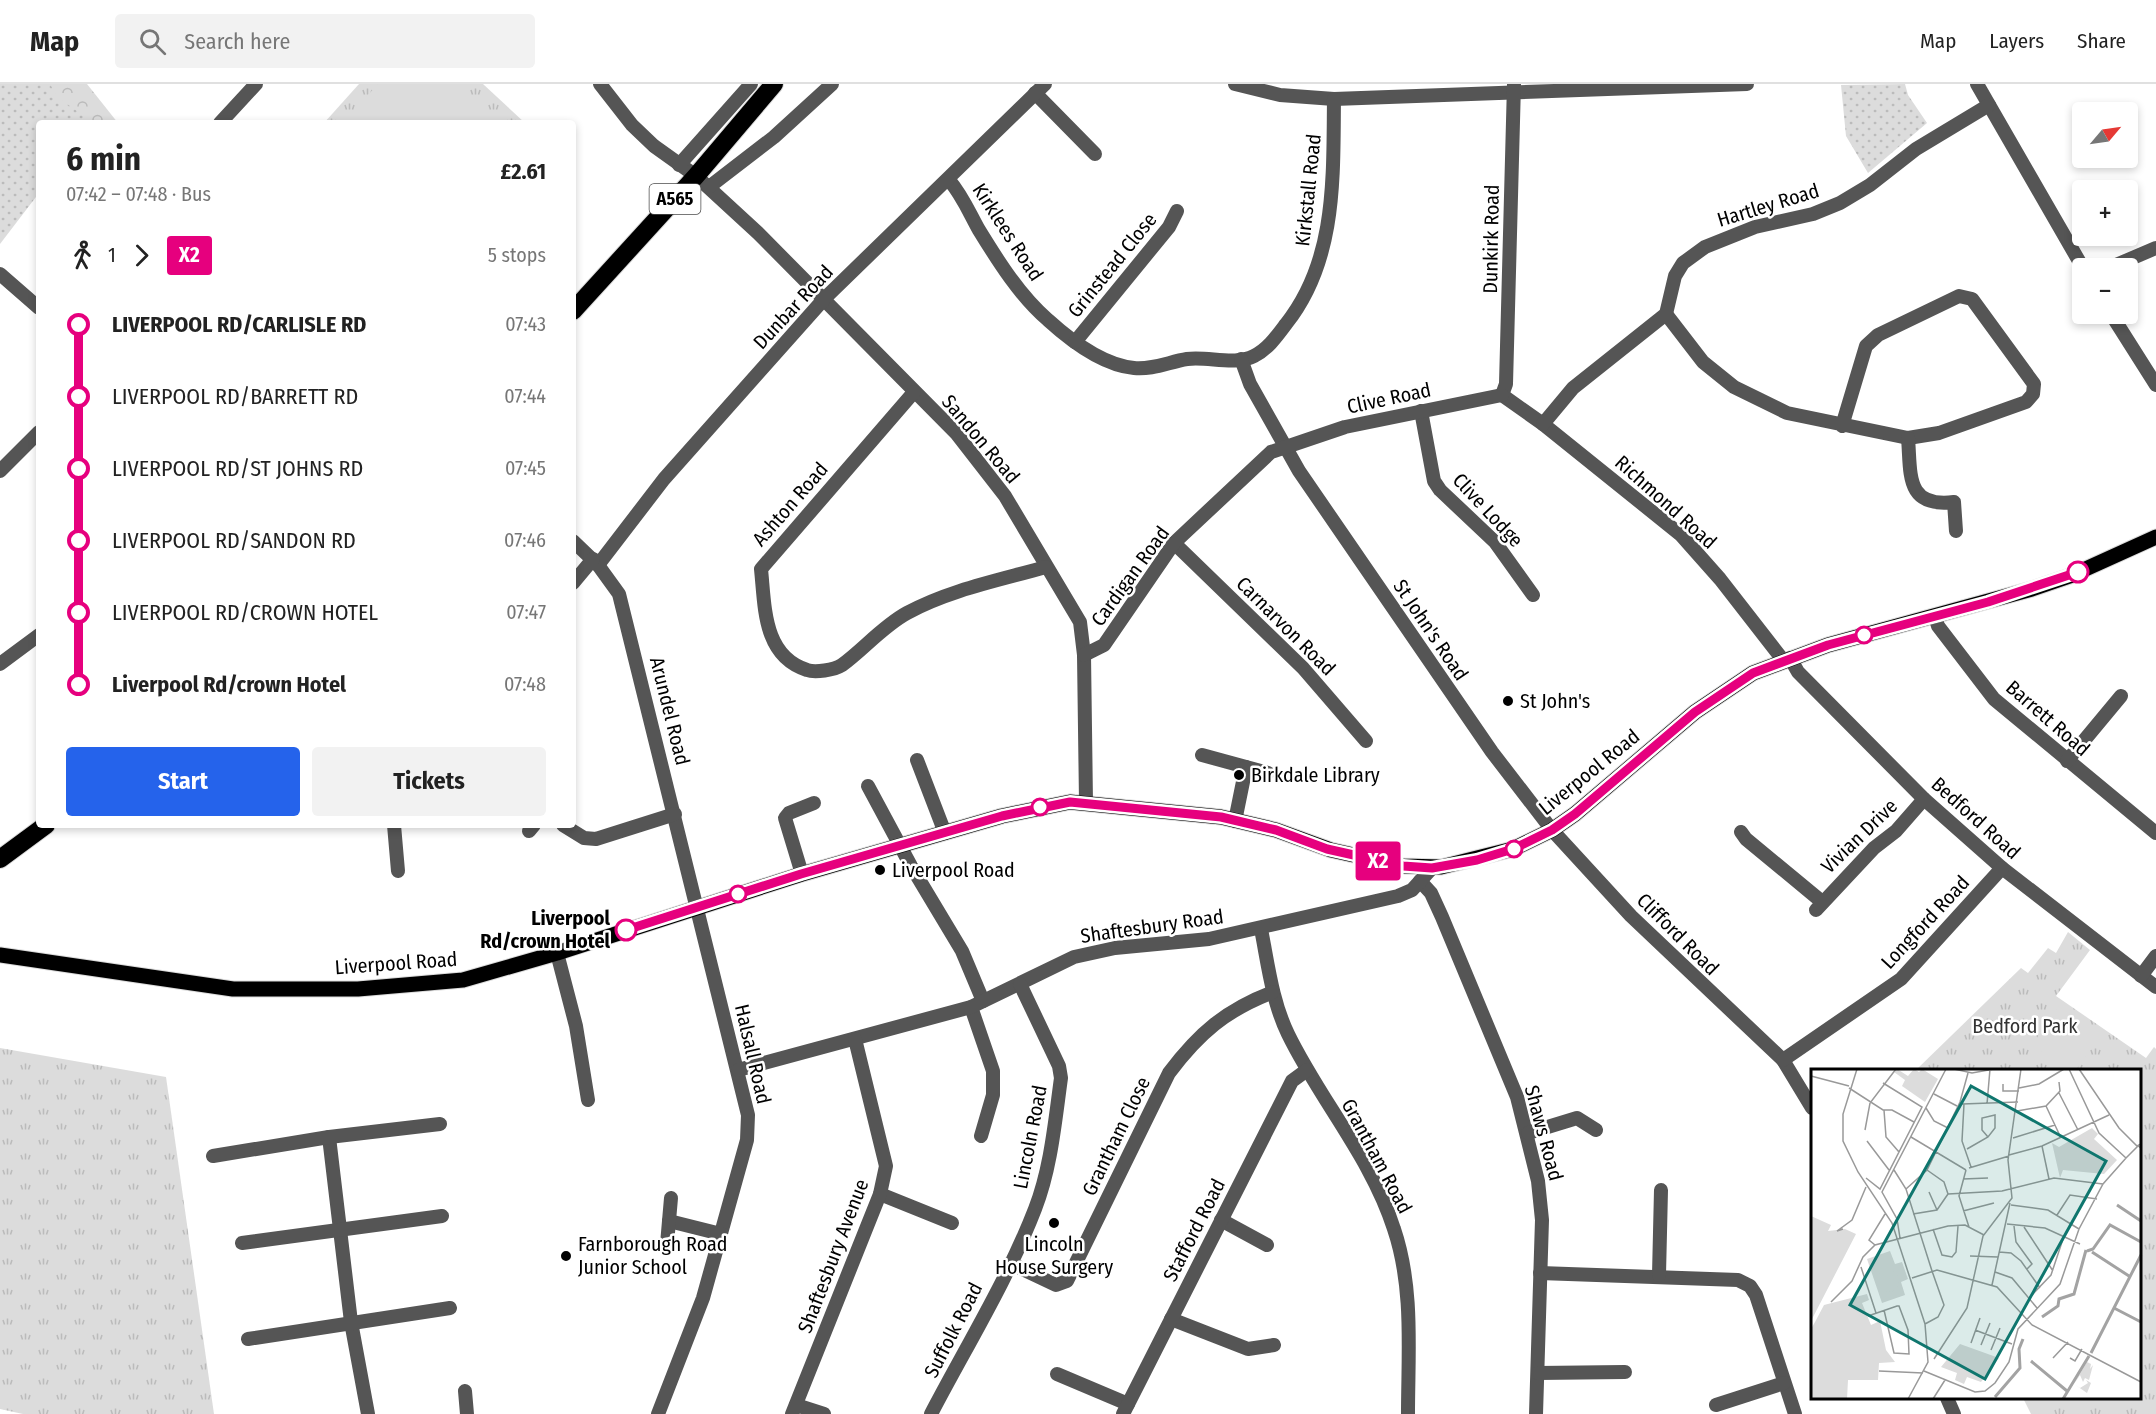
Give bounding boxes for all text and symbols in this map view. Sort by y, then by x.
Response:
search box [115,14,535,68]
text: Map [30,25,79,58]
icon: search [136,25,169,58]
text: Search here [184,28,290,55]
text: Map [1920,28,1956,54]
text: Layers [1989,28,2044,54]
text: Share [2077,28,2126,54]
north arrow [2072,102,2138,168]
map controls [2072,102,2138,324]
street label: Kirkstall Road [1290,133,1326,247]
text: 6 min [66,139,141,179]
text: £2.61 [501,158,546,185]
street label: Hartley Road [1714,178,1822,232]
street label: Kirklees Road [968,179,1048,285]
button: + [2072,180,2138,246]
text: 07:42 – 07:48 · Bus [66,182,211,206]
road number: A565 [650,184,700,214]
street label: Dunkirk Road [1478,184,1504,294]
street label: Grinstead Close [1062,208,1162,322]
icon: walk [66,239,99,272]
icon: forward [125,239,158,272]
text: X2 [179,242,200,268]
text: 1 [108,243,116,267]
text: 5 stops [488,243,546,267]
button: − [2072,258,2138,324]
street label: Dunbar Road [748,260,838,354]
text: LIVERPOOL RD/CARLISLE RD [112,311,366,338]
text: 07:43 [505,312,546,336]
street label: Clive Road [1345,377,1433,419]
text: LIVERPOOL RD/BARRETT RD [112,383,358,410]
text: 07:44 [504,384,546,408]
street label: Sandon Road [937,390,1025,488]
street label: Richmond Road [1610,450,1722,554]
text: LIVERPOOL RD/ST JOHNS RD [112,455,363,482]
text: 07:45 [505,456,546,480]
street label: Ashton Road [747,457,833,551]
street label: Clive Lodge [1448,468,1528,552]
street label: Cardigan Road [1086,521,1174,631]
text: LIVERPOOL RD/SANDON RD [112,527,356,554]
text: 07:46 [504,528,546,552]
unlabelled marker [2067,561,2089,583]
street label: Carnarvon Road [1232,572,1340,680]
street label: St John's Road [1388,575,1474,685]
text: LIVERPOOL RD/CROWN HOTEL [112,599,378,626]
text: 07:47 [506,600,546,624]
unlabelled marker [1855,626,1873,644]
street label: Arundel Road [645,654,695,768]
text: Liverpool Rd/crown Hotel [112,671,346,698]
text: 07:48 [504,672,546,696]
street label: Barrett Road [2001,675,2095,761]
place label: St John's [1520,689,1590,713]
marker: St John's [1501,694,1515,708]
street label: Liverpool Road [1534,724,1644,820]
button: Start [66,747,300,816]
button: Tickets [312,747,546,816]
place label: Birkdale Library [1251,763,1380,787]
marker: Birkdale Library [1232,768,1246,782]
street label: Bedford Road [1927,772,2025,864]
street label: Vivian Drive [1816,794,1902,878]
unlabelled marker [1031,798,1049,816]
unlabelled marker [1505,840,1523,858]
line badge: X2 [1351,842,1405,880]
text: X2 [1368,848,1388,874]
place label: Liverpool Road [892,858,1015,882]
marker: Liverpool Road [873,863,887,877]
street label: Longford Road [1876,870,1974,974]
unlabelled marker [729,885,747,903]
street label: Clifford Road [1632,888,1724,980]
street label: Shaftesbury Road [1079,904,1225,948]
place label: Liverpool Rd/crown Hotel [480,906,611,953]
marker: Liverpool Rd/crown Hotel [615,919,637,941]
street label: Liverpool Road [334,947,458,979]
street label: Halsall Road [730,1002,776,1106]
park label: Bedford Park [1972,1014,2078,1038]
inset map [1811,1069,2141,1399]
street label: Grantham Close [1077,1073,1155,1199]
street label: Lincoln Road [1008,1083,1052,1191]
street label: Shaws Road [1520,1083,1568,1183]
street label: Grantham Road [1337,1094,1417,1218]
street label: Stafford Road [1158,1175,1230,1285]
street label: Shaftesbury Avenue [793,1176,873,1336]
marker: Lincoln House Surgery [1047,1216,1061,1230]
place label: Farnborough Road Junior School [578,1232,728,1279]
place label: Lincoln House Surgery [995,1232,1113,1279]
marker: Farnborough Road Junior School [559,1249,573,1263]
street label: Suffolk Road [919,1278,987,1382]

